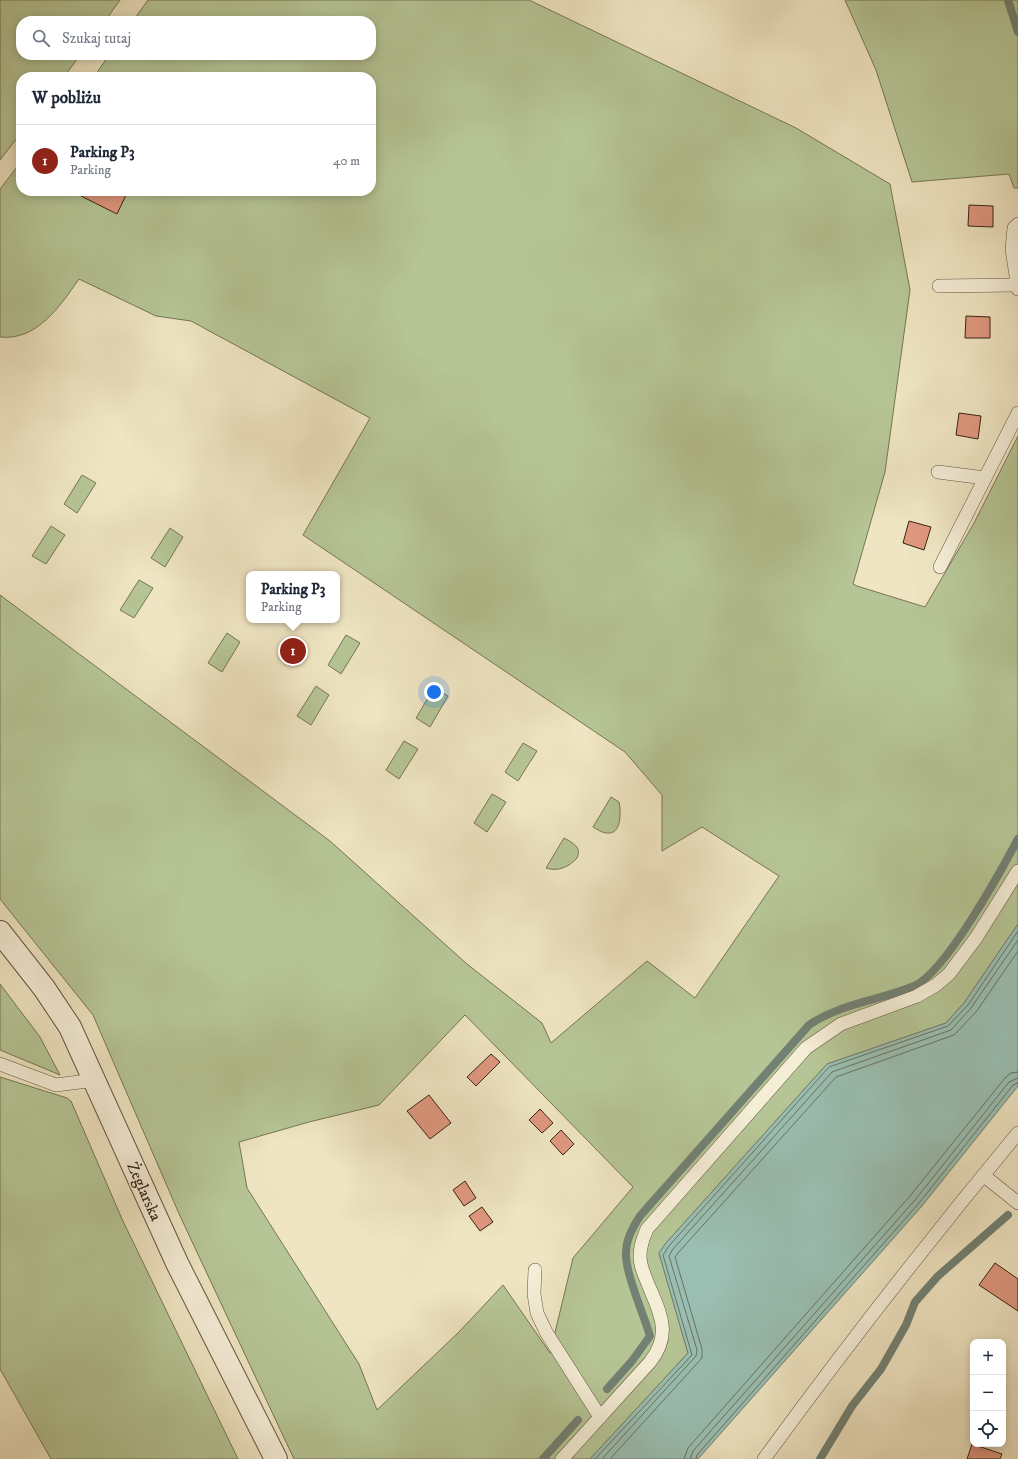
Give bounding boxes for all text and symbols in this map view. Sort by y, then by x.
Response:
search box [16,16,376,60]
icon: search [30,27,52,49]
text: Szukaj tutaj [62,29,131,48]
text: W pobliżu [32,87,101,109]
text: Parking P3 [70,143,135,162]
text: 1 [43,153,47,169]
text: 40 m [333,153,360,169]
text: Parking [70,162,111,178]
popup [246,571,340,623]
text: Parking P3 [261,580,325,599]
text: Parking [261,599,301,615]
pin: 1 [280,636,306,666]
your location [424,682,444,702]
street label: Żeglarska [122,1159,166,1224]
map controls [970,1339,1006,1447]
button: + [970,1339,1006,1375]
button: − [970,1375,1006,1411]
button: locate [970,1411,1006,1447]

